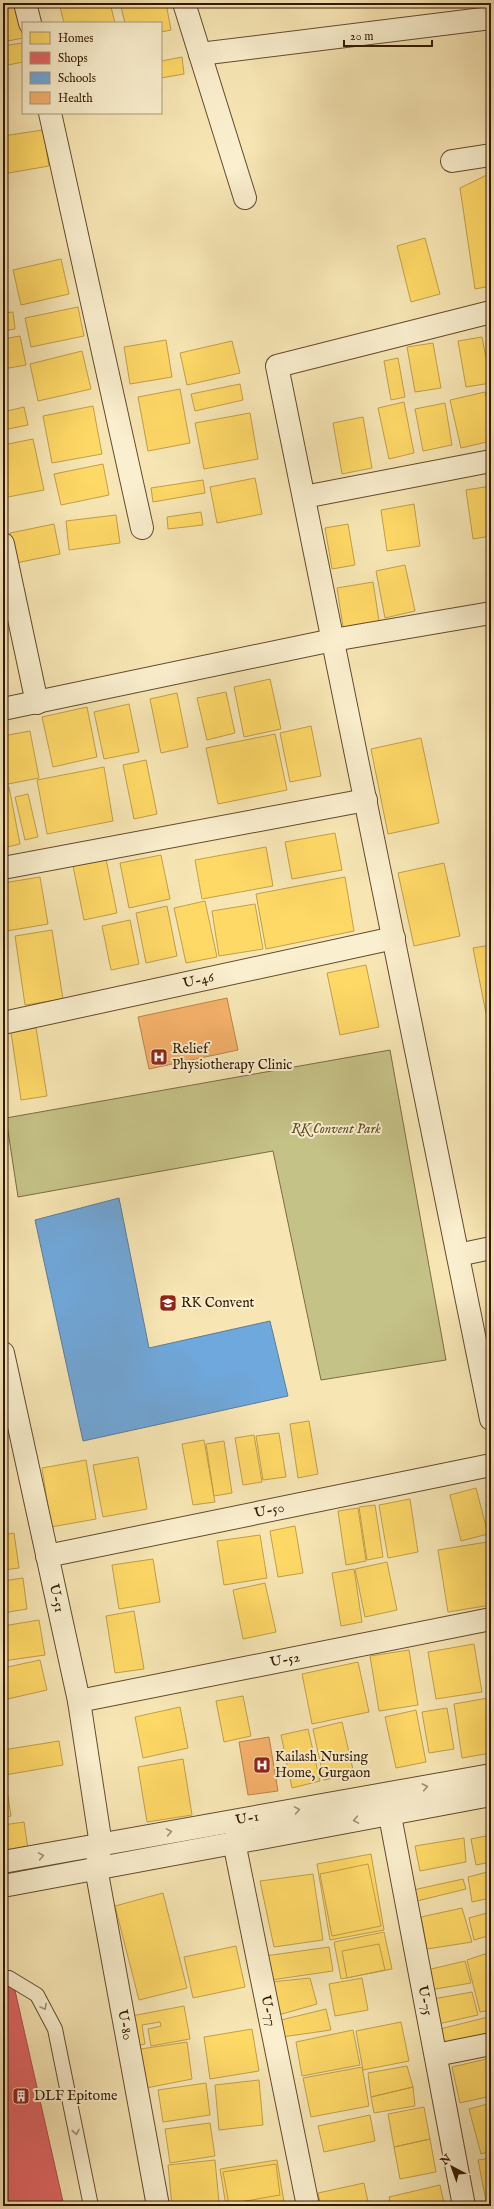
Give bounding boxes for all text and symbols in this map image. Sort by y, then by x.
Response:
legend [22,22,162,114]
scale bar [344,22,432,48]
text: 20 m [350,29,373,44]
text: Homes [58,31,94,46]
text: Shops [58,51,88,67]
text: Schools [58,71,96,86]
text: Health [58,91,93,106]
street label: U-46 [181,968,217,993]
place label: Relief Physiotherapy Clinic [172,1040,292,1074]
hospital icon: Relief Physiotherapy Clinic [149,1047,169,1067]
park label: RK Convent Park [291,1120,381,1138]
school or university icon: RK Convent [158,1293,178,1313]
place label: RK Convent [181,1294,255,1312]
street label: U-50 [253,1499,286,1522]
street label: U-51 [45,1582,68,1614]
street label: U-52 [268,1648,302,1672]
place label: Kailash Nursing Home, Gurgaon [275,1748,371,1782]
hospital icon: Kailash Nursing Home, Gurgaon [252,1755,272,1775]
one-way arrow [422,1783,428,1792]
one-way arrow [294,1806,300,1815]
street label: U-1 [234,1808,260,1829]
one-way arrow [353,1815,359,1824]
one-way arrow [166,1829,172,1837]
one-way arrow [38,1852,44,1860]
street label: U-75 [413,1984,437,2017]
street label: U-77 [256,1994,280,2028]
one-way arrow [39,2003,46,2010]
street label: U-80 [113,2008,136,2042]
building icon: DLF Epitome [11,2086,31,2106]
place label: DLF Epitome [34,2087,118,2105]
one-way arrow [71,2129,80,2135]
north arrow [432,2147,472,2187]
text: N [437,2151,455,2169]

